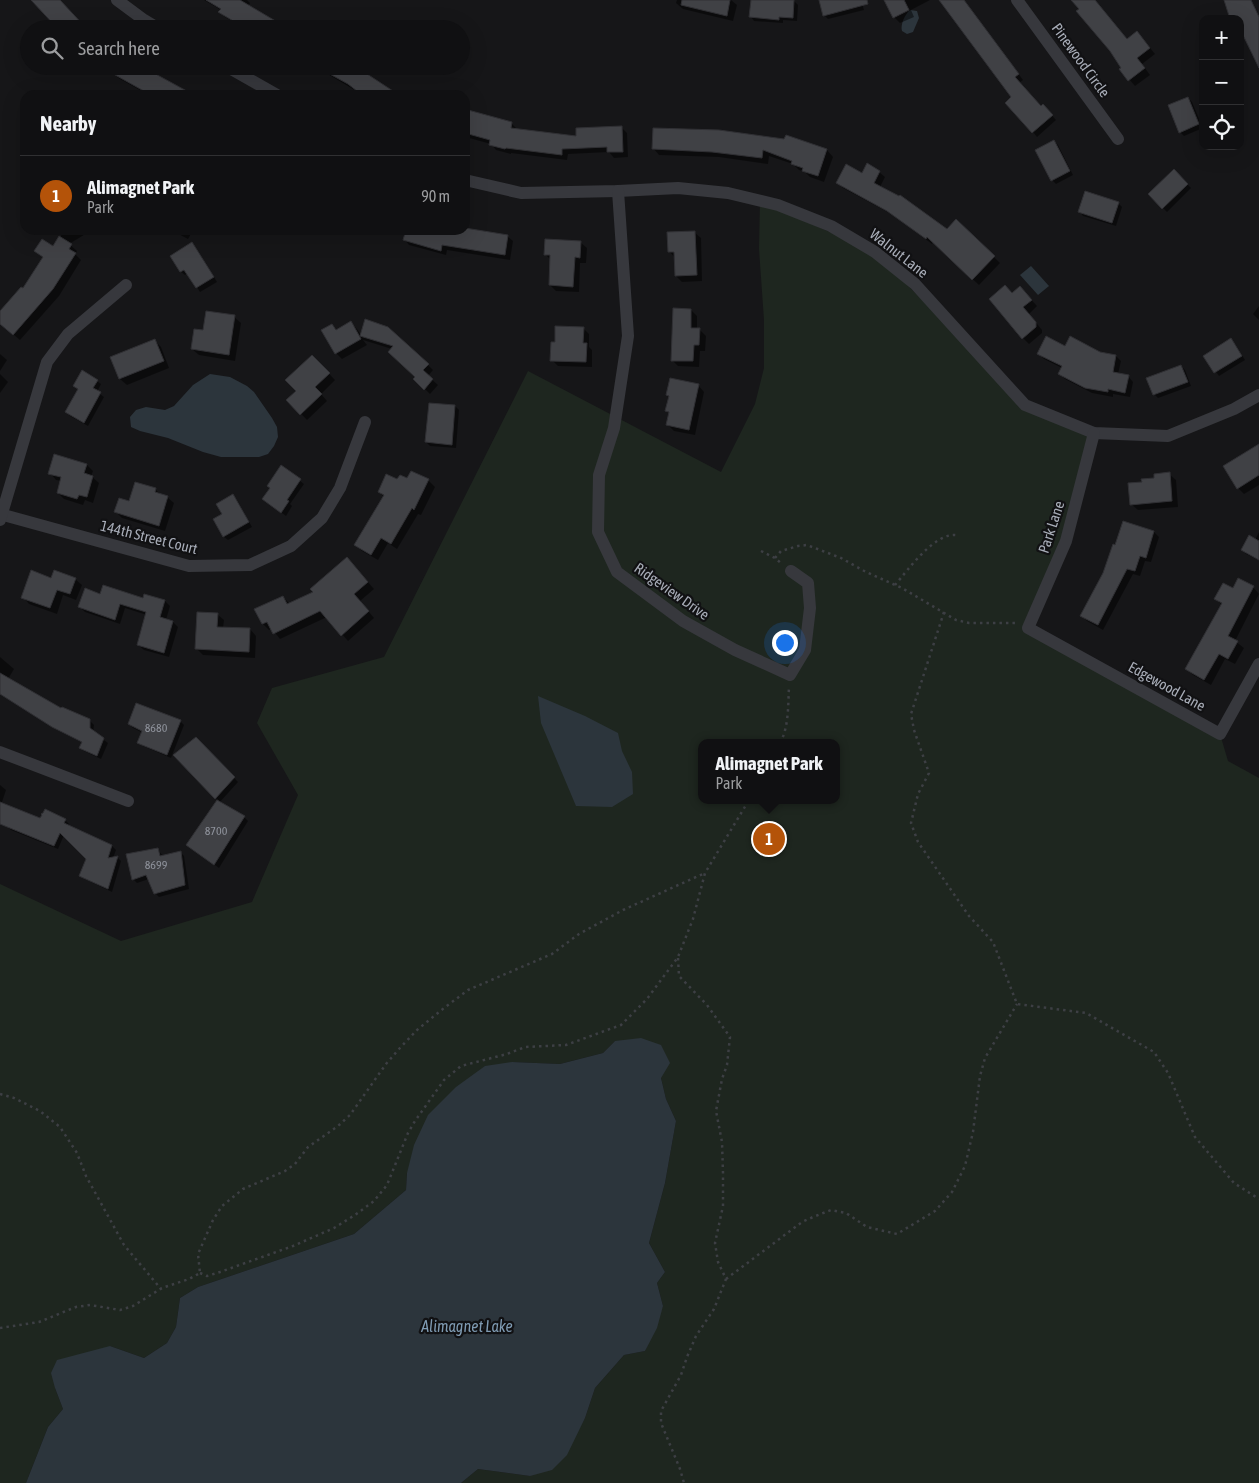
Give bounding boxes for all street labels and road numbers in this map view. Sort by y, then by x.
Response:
street label: Pinewood Circle [1048,20,1114,100]
street label: Walnut Lane [867,225,932,281]
street label: Park Lane [1035,499,1067,555]
street label: 144th Street Court [99,517,199,557]
street label: Ridgeview Drive [631,559,713,623]
street label: Edgewood Lane [1126,658,1209,714]

